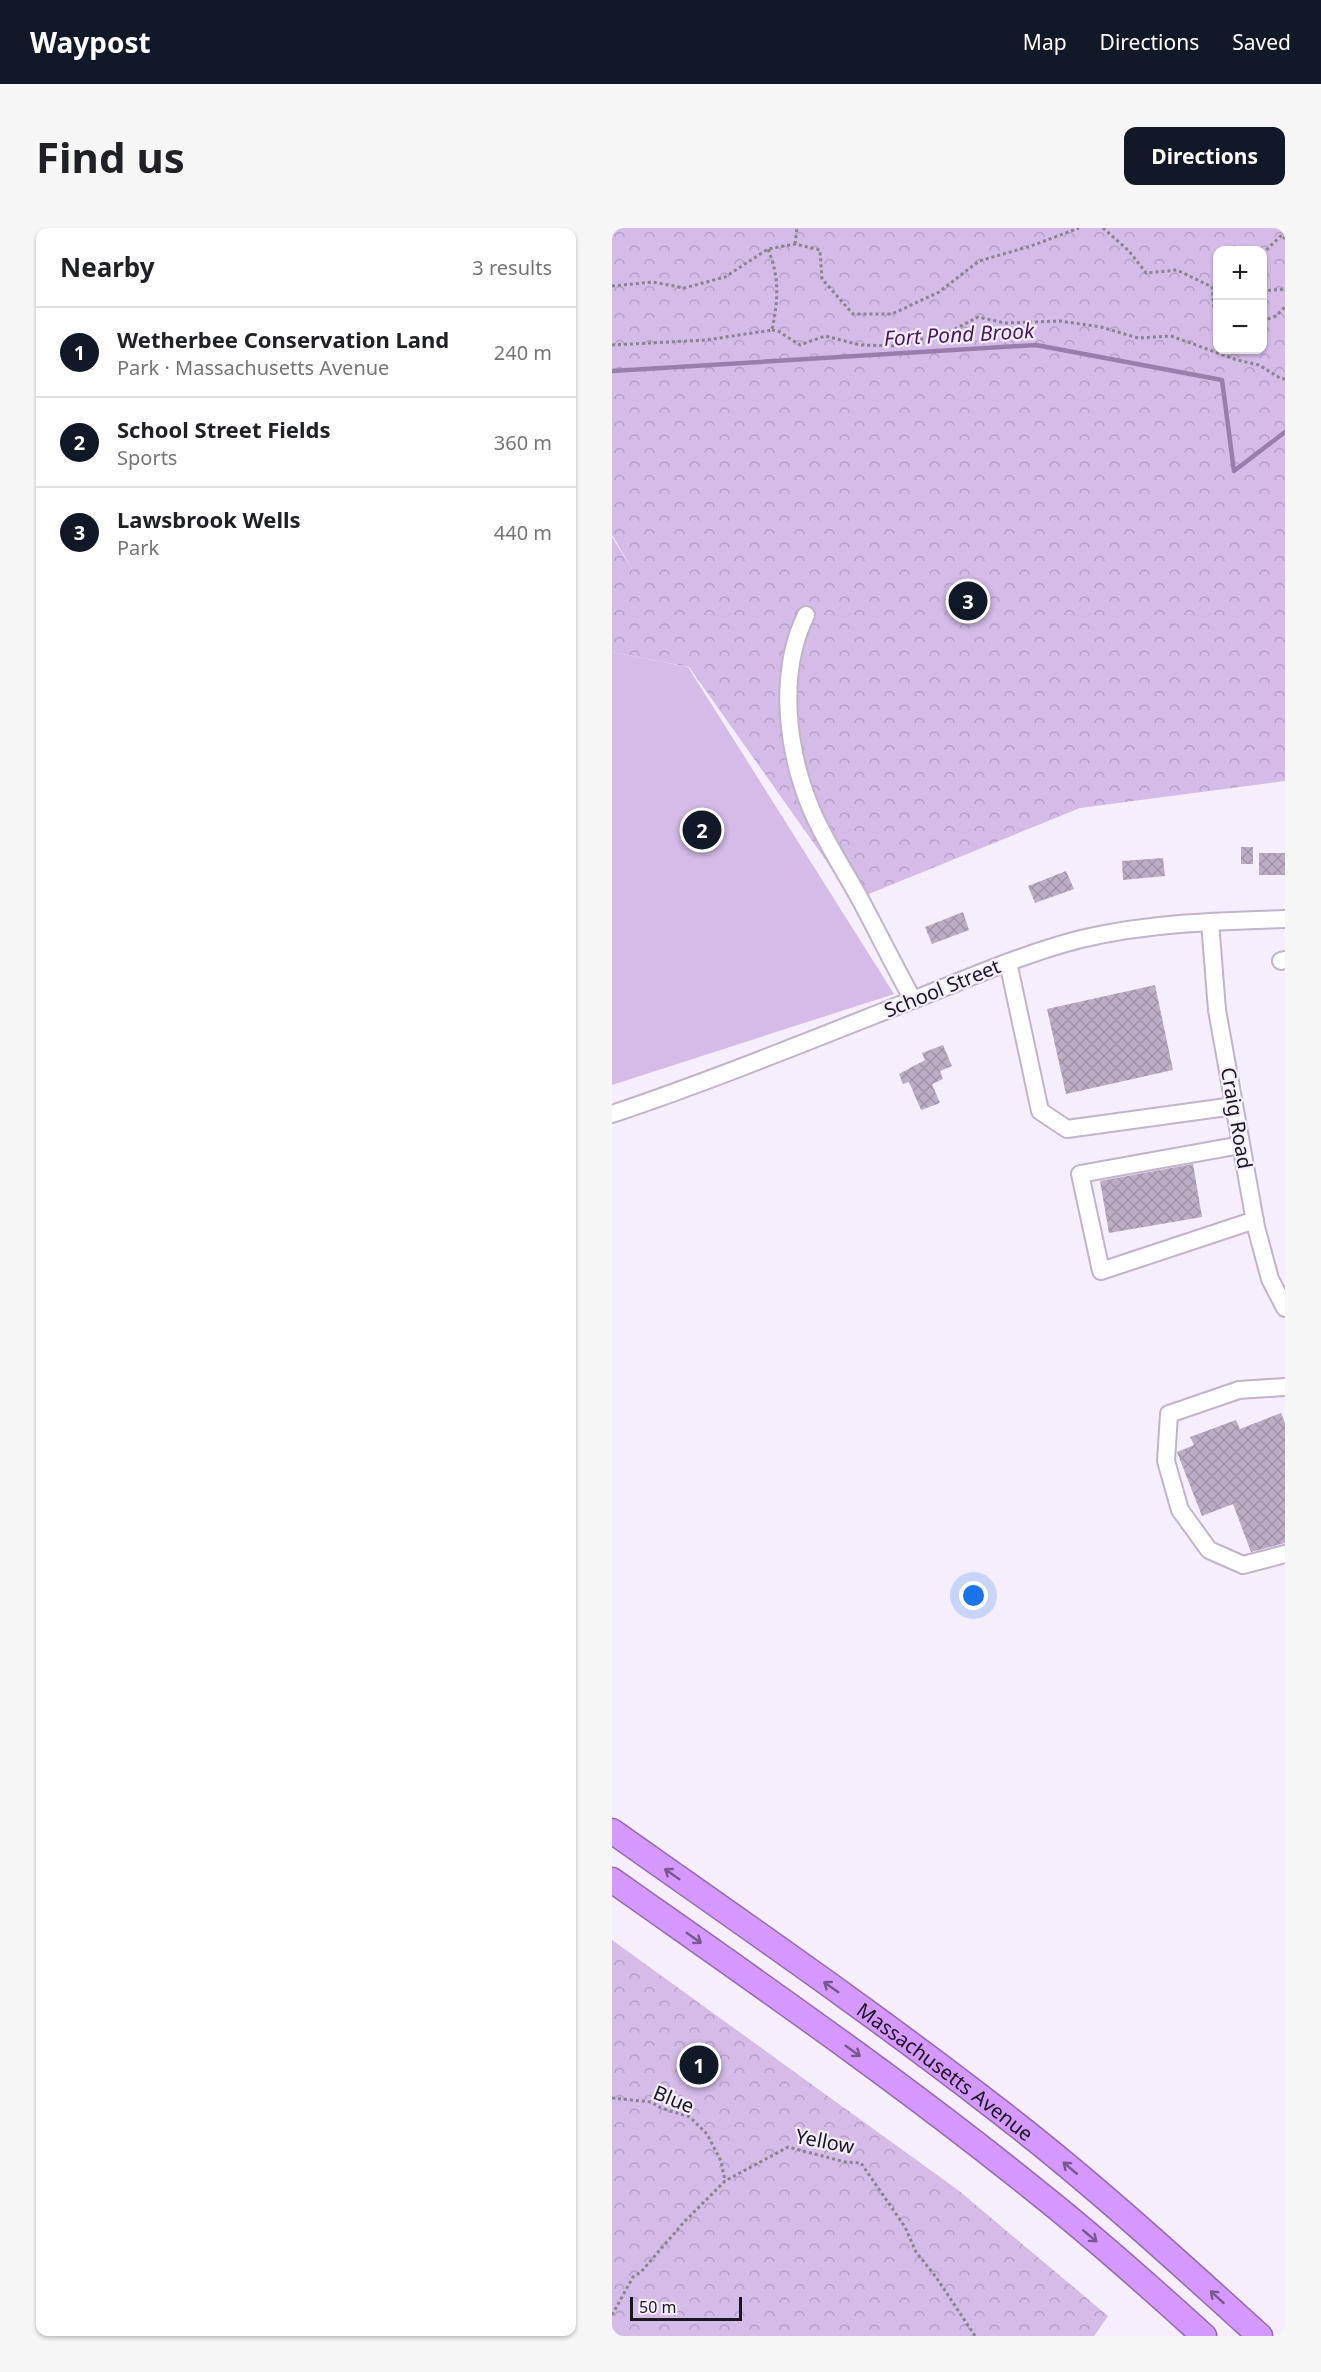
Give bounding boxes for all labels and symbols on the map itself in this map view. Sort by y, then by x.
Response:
water label: Fort Pond Brook [883,316,1037,352]
pin: 3 [948,578,988,623]
pin: 2 [682,808,722,852]
street label: School Street [880,952,1004,1024]
street label: Craig Road [1215,1065,1259,1171]
your location [959,1581,988,1610]
one-way arrow [665,1868,681,1880]
one-way arrow [686,1932,702,1944]
one-way arrow [824,1981,840,1993]
street label: Massachusetts Avenue [852,1996,1039,2147]
pin: 1 [680,2042,718,2088]
one-way arrow [844,2045,860,2057]
street label: Blue [650,2079,698,2119]
street label: Yellow [793,2122,857,2160]
one-way arrow [1062,2162,1078,2175]
one-way arrow [1082,2229,1098,2242]
one-way arrow [1210,2290,1225,2304]
scale bar [630,2294,742,2322]

